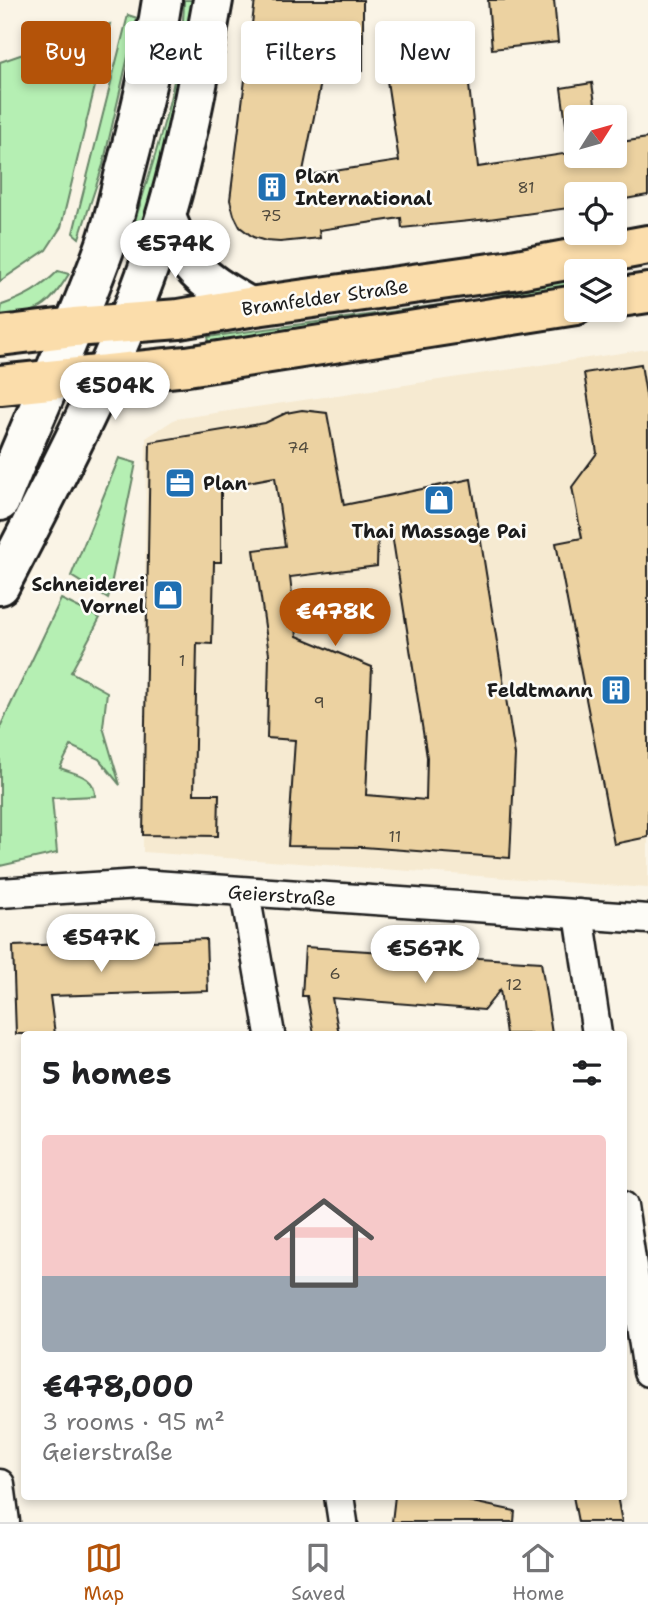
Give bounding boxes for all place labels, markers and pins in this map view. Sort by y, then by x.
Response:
place label: Plan International [295,164,433,211]
building icon: Plan International [255,170,289,204]
pin: €574K [126,220,224,280]
pin: €504K [66,362,164,422]
office icon: Plan [163,466,197,500]
place label: Plan [203,471,248,496]
shop icon: Thai Massage Pai [422,483,456,517]
place label: Thai Massage Pai [351,519,527,544]
place label: Schneiderei Vornel [31,572,145,619]
shop icon: Schneiderei Vornel [151,578,185,612]
pin: €478K [286,588,384,648]
building icon: Feldtmann [599,673,633,707]
place label: Feldtmann [487,678,593,703]
pin: €547K [52,914,150,974]
pin: €567K [376,926,474,985]

